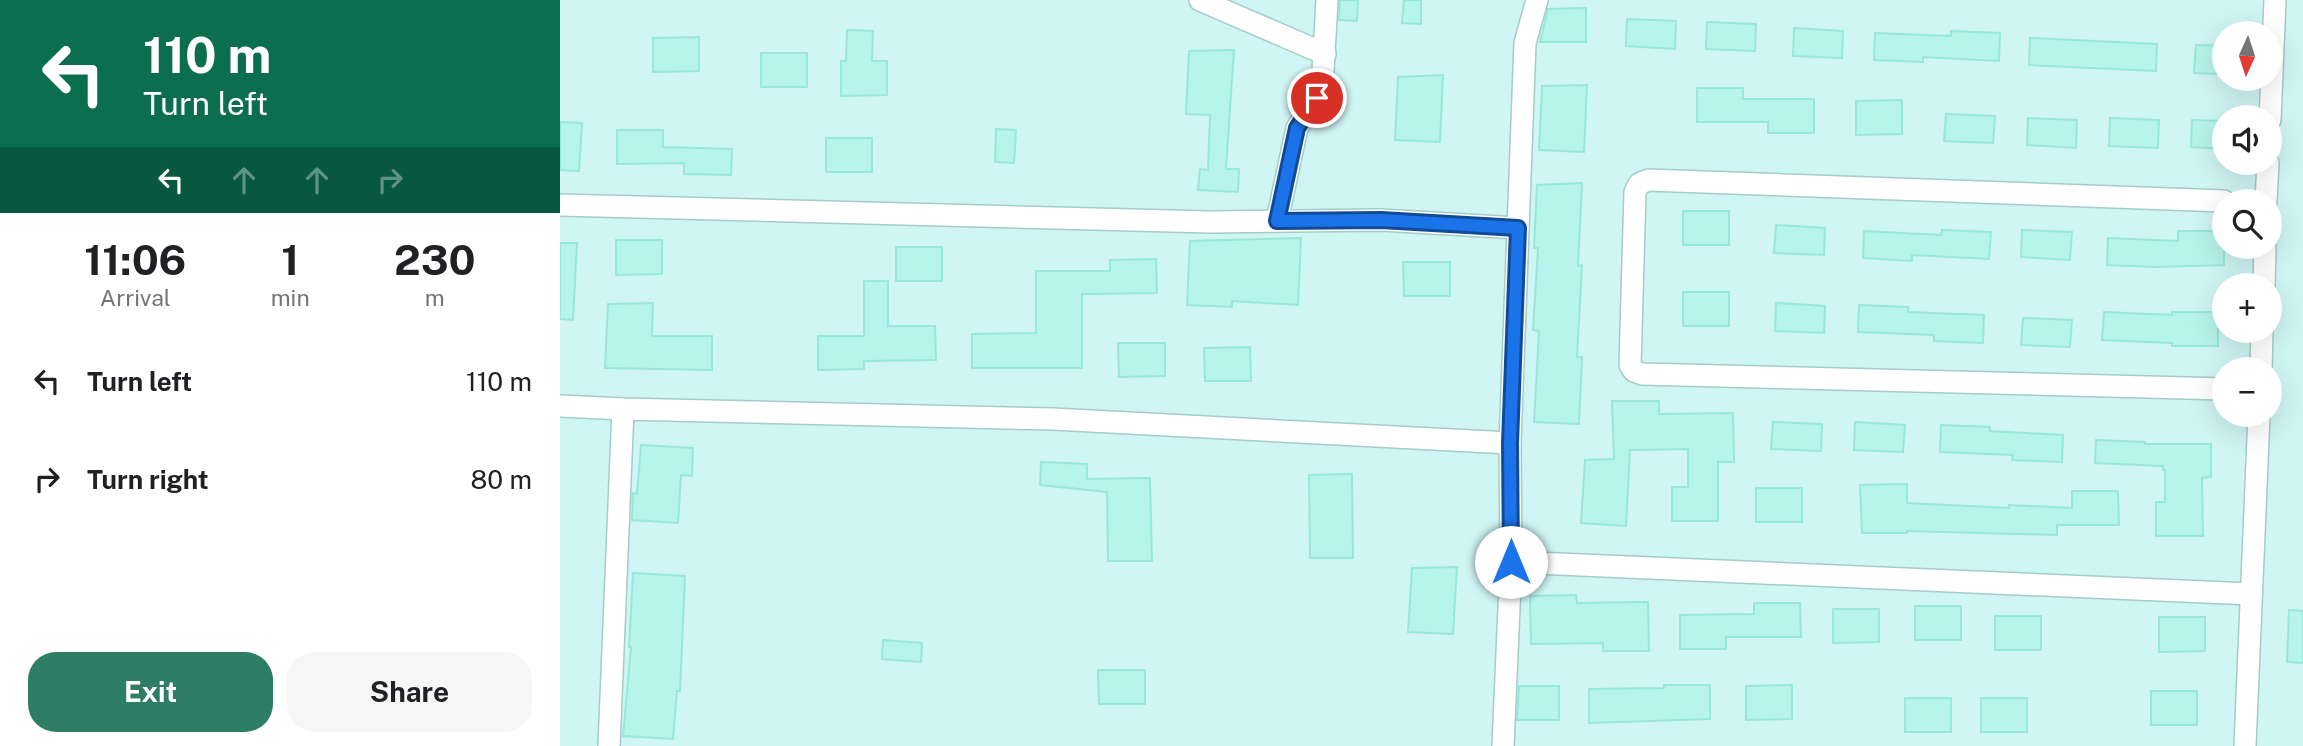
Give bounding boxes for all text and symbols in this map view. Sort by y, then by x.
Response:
north arrow [2212,21,2282,91]
map controls [2212,21,2282,427]
text: 110 m [143,26,271,84]
icon: left [28,28,119,119]
pin [1287,68,1347,128]
icon: arrive [1298,79,1336,117]
text: Turn left [143,85,268,122]
button: sound [2212,105,2282,175]
icon: left [152,161,190,199]
icon: ahead [225,161,263,199]
icon: ahead [298,161,336,199]
icon: right [371,161,409,199]
button: search [2212,189,2282,259]
text: 11:06 [84,235,186,284]
text: 1 [281,235,299,284]
text: 230 [394,235,476,284]
button: + [2212,273,2282,343]
text: Arrival [100,284,171,311]
text: min [271,284,310,311]
text: m [425,284,445,311]
button: − [2212,357,2282,427]
icon: left [28,362,66,400]
text: Turn left [87,366,192,397]
text: 110 m [466,366,532,397]
icon: right [28,460,66,498]
text: Turn right [87,464,209,495]
text: 80 m [471,464,532,495]
position arrow [1474,525,1548,599]
button: Exit [28,652,273,732]
button: Share [287,652,532,732]

